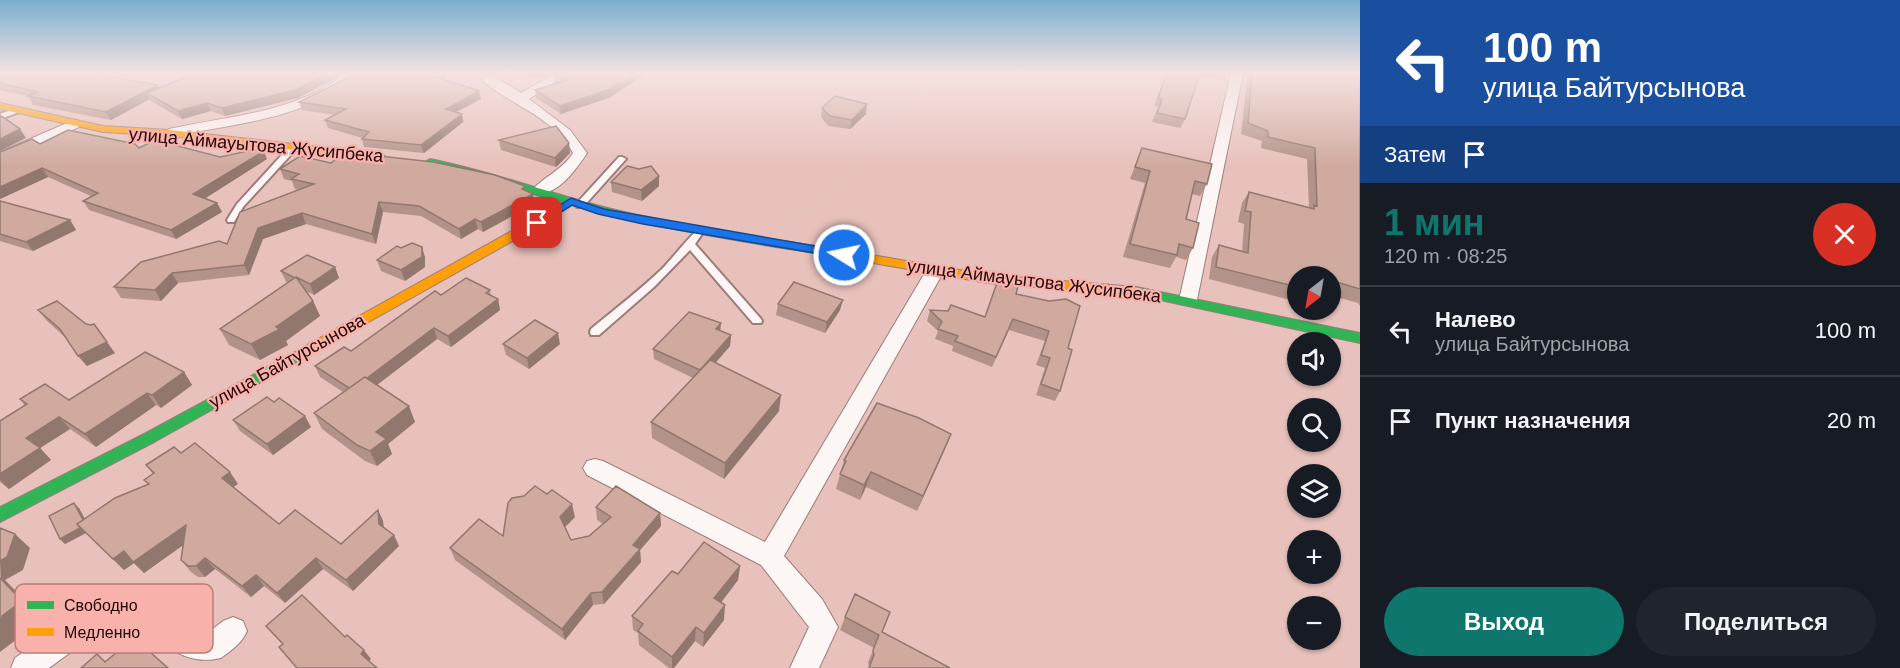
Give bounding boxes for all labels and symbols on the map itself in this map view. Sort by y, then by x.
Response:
street label: улица Аймауытова Жусипбека [128,124,385,166]
pin [511,197,562,248]
position arrow [812,223,876,287]
street label: улица Аймауытова Жусипбека [906,256,1163,307]
north arrow [1287,266,1341,320]
street label: улица Байтурсынова [206,309,369,412]
legend [15,584,213,653]
text: Свободно [64,597,138,614]
text: Медленно [64,624,140,641]

